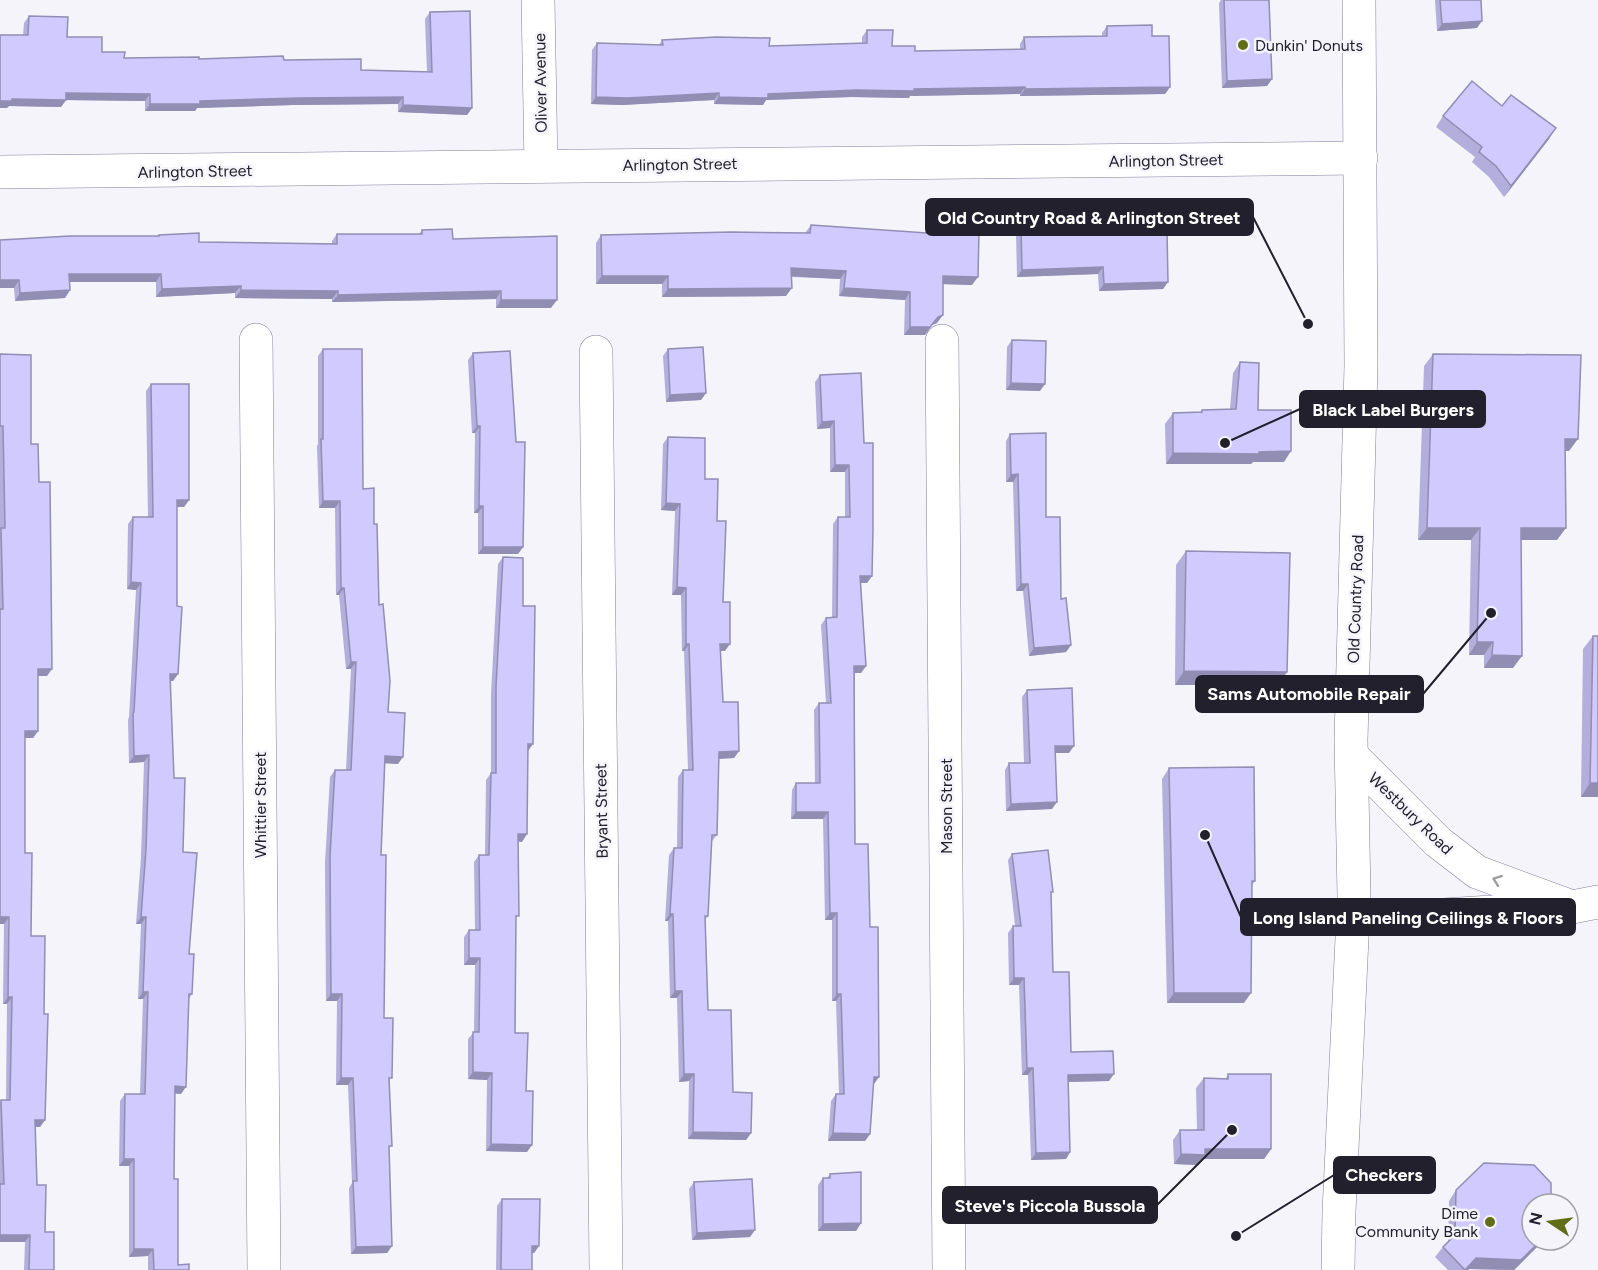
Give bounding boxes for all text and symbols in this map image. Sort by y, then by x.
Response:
street label: Oliver Avenue [530,33,551,133]
place label: Dunkin' Donuts [1255,36,1363,55]
marker: Dunkin' Donuts [1236,38,1250,52]
street label: Arlington Street [1108,150,1224,171]
street label: Arlington Street [622,154,738,175]
street label: Arlington Street [137,161,253,182]
callout: Old Country Road & Arlington Street [926,199,1253,235]
text: Old Country Road & Arlington Street [938,207,1240,229]
callout: Black Label Burgers [1300,391,1485,427]
text: Black Label Burgers [1312,399,1474,421]
street label: Old Country Road [1344,534,1367,664]
callout: Sams Automobile Repair [1196,676,1423,712]
text: Sams Automobile Repair [1207,683,1411,705]
street label: Whittier Street [251,752,270,858]
street label: Mason Street [937,758,956,854]
street label: Bryant Street [591,763,612,859]
street label: Westbury Road [1365,768,1457,858]
one-way arrow [1492,874,1503,887]
callout: Long Island Paneling Ceilings & Floors [1241,899,1575,935]
text: Long Island Paneling Ceilings & Floors [1253,907,1564,929]
callout: Checkers [1334,1157,1435,1193]
text: Checkers [1345,1164,1423,1186]
callout: Steve's Piccola Bussola [943,1187,1157,1223]
north arrow [1520,1192,1580,1252]
text: Steve's Piccola Bussola [955,1195,1145,1217]
place label: Dime Community Bank [1355,1204,1478,1241]
text: N [1525,1211,1547,1227]
marker: Dime Community Bank [1483,1215,1497,1229]

